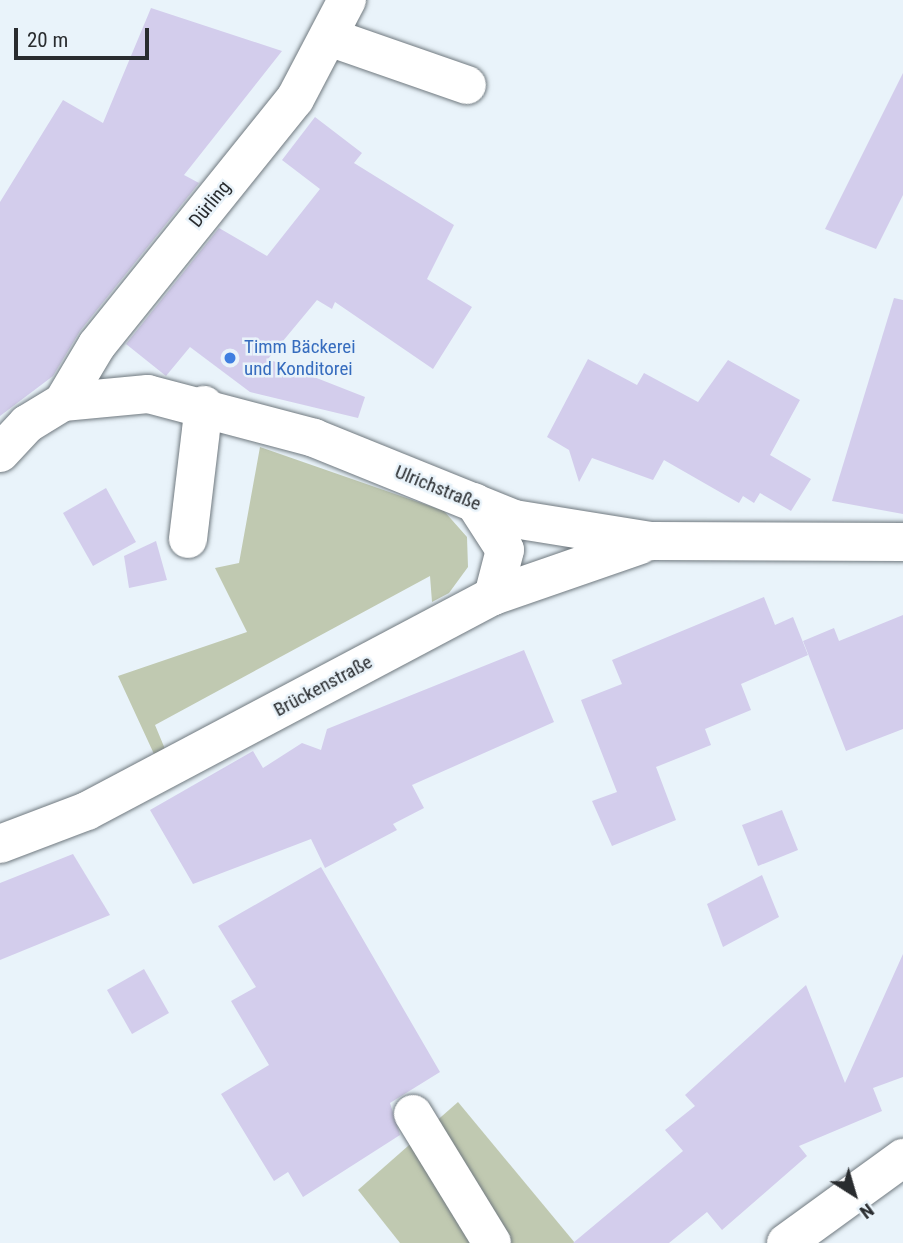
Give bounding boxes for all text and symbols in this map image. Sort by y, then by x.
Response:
scale bar [18,14,152,58]
text: 20 m [27,28,68,52]
street label: Dürling [184,176,236,232]
place label: Timm Bäckerei und Konditorei [244,336,356,380]
marker: Timm Bäckerei und Konditorei [222,350,238,366]
street label: Ulrichstraße [392,460,484,516]
street label: Brückenstraße [270,651,376,721]
north arrow [819,1159,889,1229]
text: N [855,1198,879,1224]

